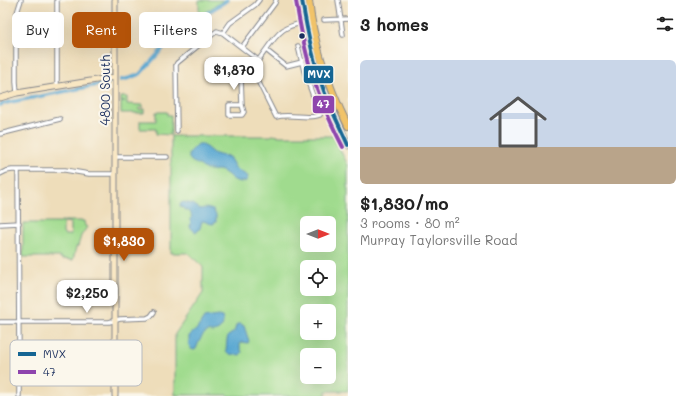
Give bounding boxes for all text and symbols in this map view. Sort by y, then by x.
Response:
chip: Buy [12,12,64,48]
chip: Rent [72,12,131,48]
chip: Filters [139,12,212,48]
text: 3 homes [360,13,429,35]
icon: filters [654,13,676,35]
unlabelled marker [297,31,307,41]
street label: 4800 South [96,55,113,125]
pin: $1,870 [201,57,267,91]
text: $1,870 [213,61,255,78]
line badge: MVX [303,65,334,84]
text: MVX [307,66,331,81]
icon: home [482,86,554,158]
line badge: 47 [312,95,335,114]
text: 47 [316,96,330,111]
text: $1,830/mo [360,192,449,214]
text: 3 rooms · 80 m² [360,214,460,231]
north arrow [300,216,336,252]
map controls [300,216,336,384]
pin: $1,830 [91,228,157,262]
text: Murray Taylorsville Road [360,231,517,248]
text: $1,830 [103,232,145,249]
button: locate [300,260,336,296]
pin: $2,250 [54,280,120,314]
text: $2,250 [66,284,108,301]
button: + [300,304,336,340]
legend [10,340,142,386]
text: MVX [43,346,66,361]
button: − [300,348,336,384]
text: 47 [43,364,56,379]

